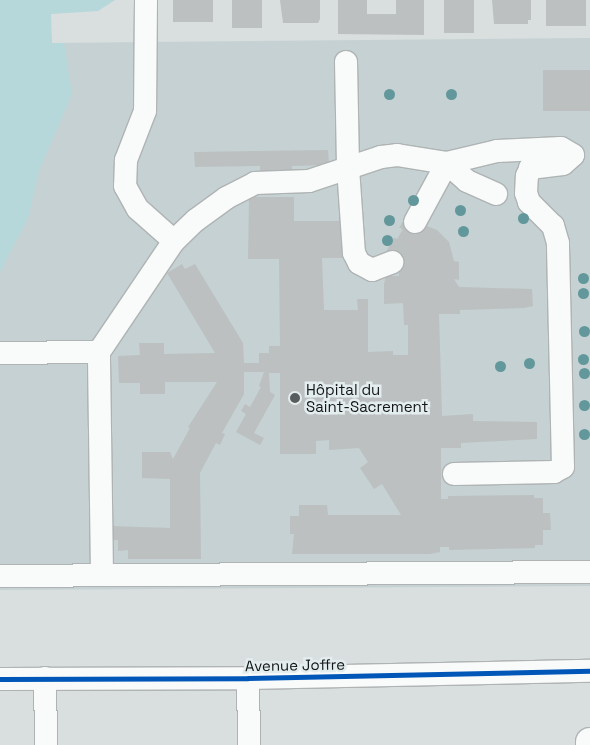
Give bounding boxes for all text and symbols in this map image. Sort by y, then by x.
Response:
place label: Hôpital du Saint-Sacrement [306,380,428,415]
marker: Hôpital du Saint-Sacrement [288,391,302,405]
street label: Avenue Joffre [245,655,345,675]

